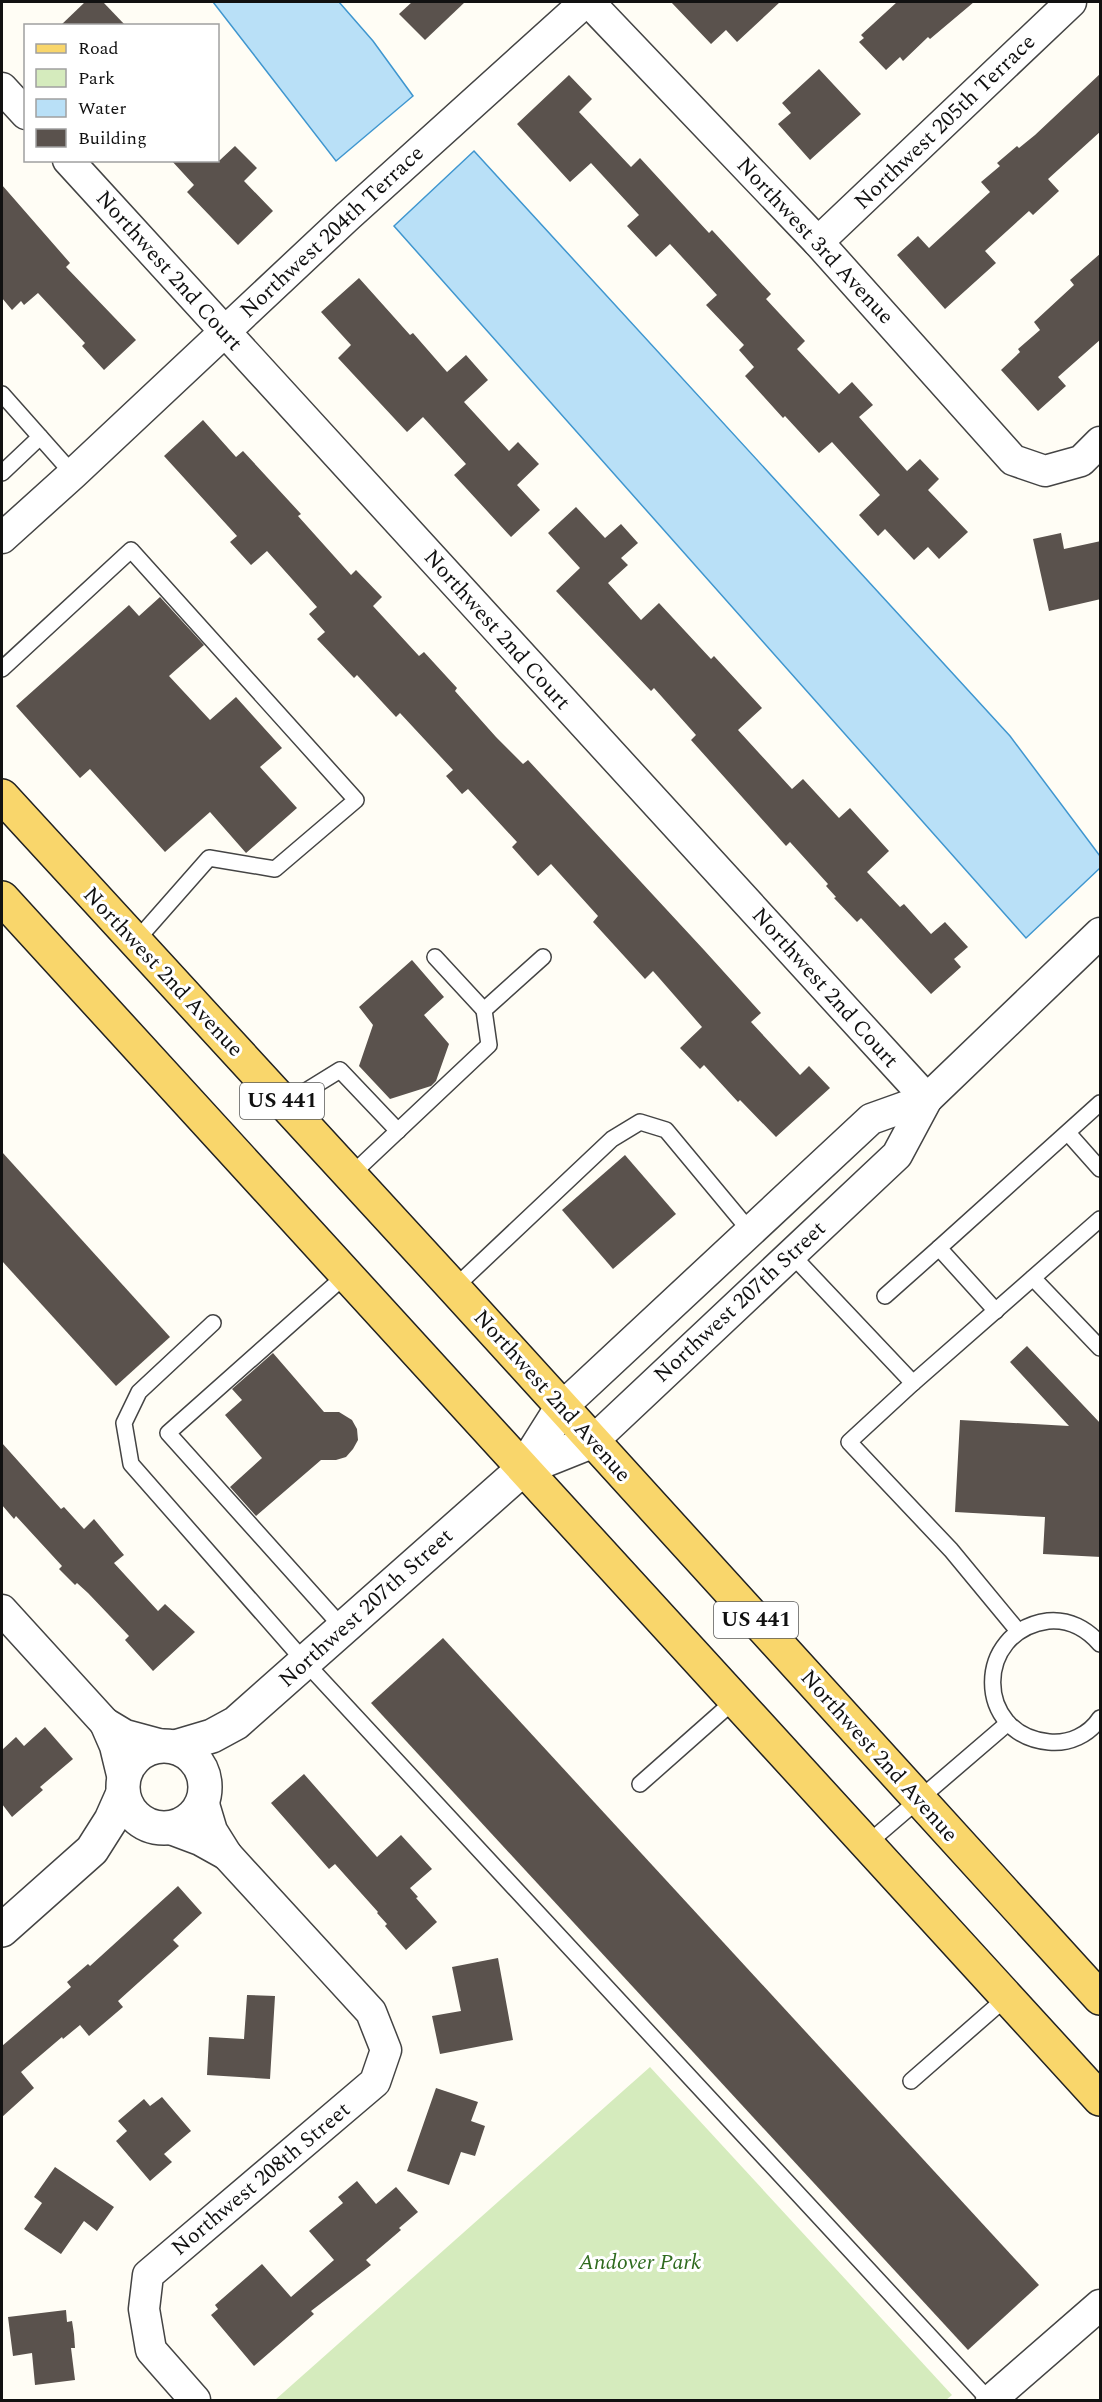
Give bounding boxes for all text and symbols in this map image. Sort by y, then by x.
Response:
legend [24,24,219,162]
street label: Northwest 205th Terrace [847,26,1043,218]
text: Road [78,35,119,62]
text: Park [78,65,115,92]
text: Water [78,95,126,122]
text: Building [78,125,147,152]
street label: Northwest 204th Terrace [232,138,432,326]
street label: Northwest 3rd Avenue [728,150,902,332]
street label: Northwest 2nd Court [88,183,251,359]
street label: Northwest 2nd Court [416,542,579,718]
street label: Northwest 2nd Avenue [75,879,251,1065]
street label: Northwest 2nd Court [744,900,907,1076]
road number: US 441 [240,1083,324,1119]
street label: Northwest 207th Street [646,1213,834,1391]
street label: Northwest 2nd Avenue [465,1302,639,1490]
street label: Northwest 207th Street [271,1520,461,1696]
road number: US 441 [714,1602,798,1638]
street label: Northwest 2nd Avenue [792,1662,966,1850]
street label: Northwest 208th Street [164,2094,358,2264]
park label: Andover Park [578,2246,701,2279]

